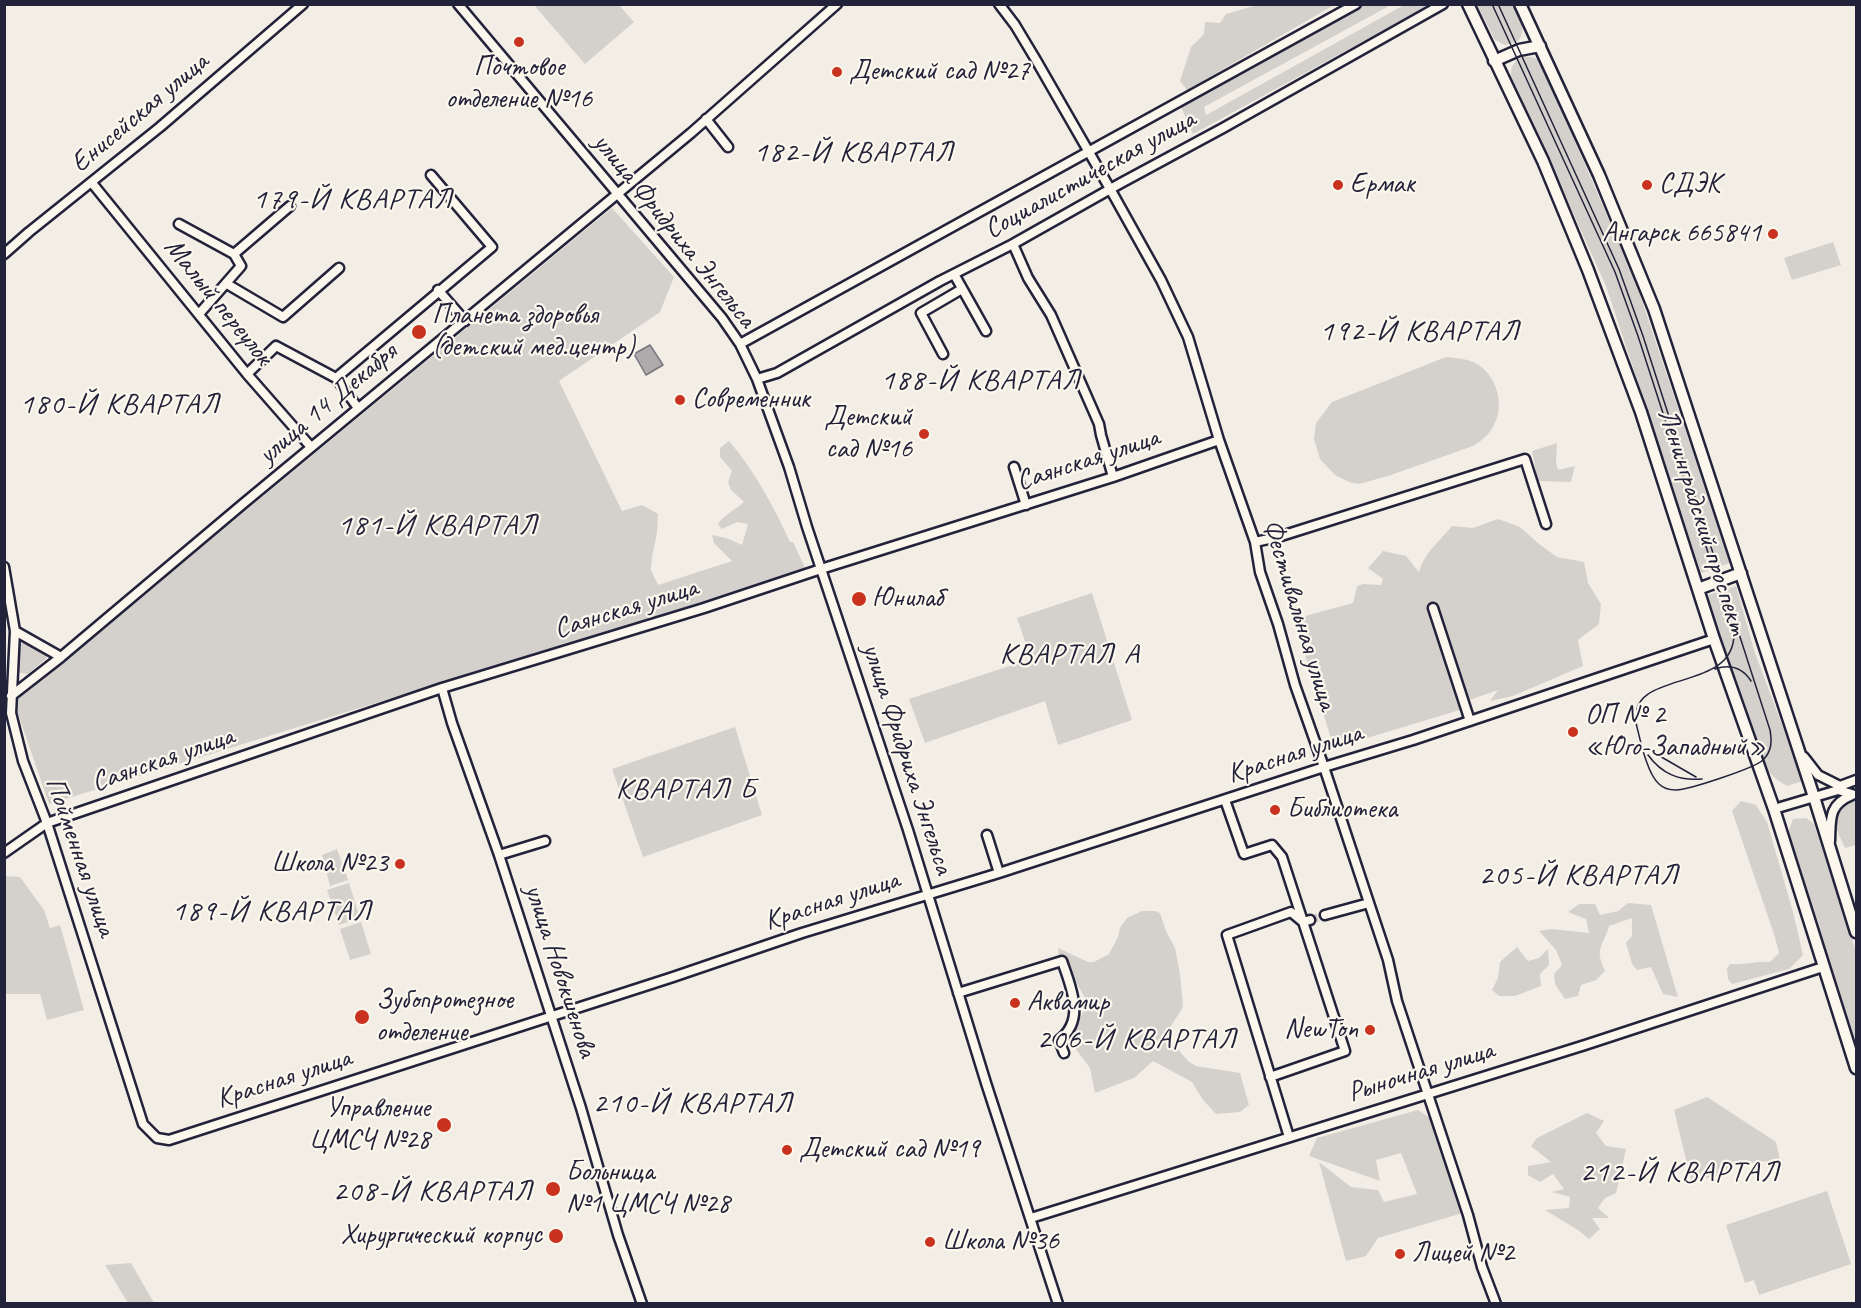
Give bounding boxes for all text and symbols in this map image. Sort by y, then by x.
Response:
marker: Почтовое отделение №16 [512,35,526,49]
street label: Енисейская улица [64,46,216,180]
place label: Почтовое отделение №16 [446,51,592,117]
place label: Детский сад №27 [849,55,1030,89]
marker: Детский сад №27 [830,65,844,79]
street label: Социалистическая улица [979,103,1201,247]
street label: улица Фридриха Энгельса [585,127,763,335]
district label: 182-Й КВАРТАЛ [754,135,954,171]
place label: Ермак [1350,168,1415,202]
place label: СДЭК [1659,168,1720,202]
marker: Ермак [1331,178,1345,192]
marker: СДЭК [1640,178,1654,192]
district label: 179-Й КВАРТАЛ [253,182,453,218]
place label: Ангарск 665841 [1602,217,1761,251]
marker: Ангарск 665841 [1766,227,1780,241]
street label: Малый переулок [156,232,280,372]
place label: Планета здоровья (детский мед.центр) [432,299,635,365]
district label: 192-Й КВАРТАЛ [1320,314,1520,350]
marker: Планета здоровья (детский мед.центр) [410,323,428,341]
street label: улица 14 Декабря [252,336,404,472]
district label: 188-Й КВАРТАЛ [881,363,1081,399]
place label: Современник [692,383,810,417]
district label: 180-Й КВАРТАЛ [20,387,220,423]
marker: Современник [673,393,687,407]
place label: Детский сад №16 [824,401,912,467]
street label: Ленинградский проспект [1650,404,1754,640]
street label: Саянская улица [1012,421,1164,499]
marker: Детский сад №16 [917,427,931,441]
district label: 181-Й КВАРТАЛ [338,508,538,544]
street label: Фестивальная улица [1254,516,1344,714]
street label: Саянская улица [550,571,702,647]
place label: Юнилаб [872,582,943,616]
marker: Юнилаб [850,590,868,608]
district label: КВАРТАЛ А [1000,637,1140,673]
street label: улица Фридриха Энгельса [854,639,960,879]
place label: ОП № 2 «Юго-Западный» [1585,699,1766,765]
street label: Красная улица [1223,716,1367,792]
street label: Саянская улица [87,720,239,800]
marker: ОП № 2 «Юго-Западный» [1566,725,1580,739]
district label: КВАРТАЛ Б [616,772,756,808]
street label: Пойменная улица [37,773,123,941]
place label: Библиотека [1287,793,1397,827]
marker: Библиотека [1268,803,1282,817]
place label: Школа №23 [271,847,388,881]
marker: Школа №23 [393,857,407,871]
district label: 205-Й КВАРТАЛ [1479,858,1679,894]
street label: Красная улица [760,863,904,939]
street label: улица Новокшенова [516,880,604,1062]
district label: 189-Й КВАРТАЛ [172,894,372,930]
place label: Зубопротезное отделение [376,984,513,1050]
place label: Аквамир [1027,986,1109,1020]
marker: Аквамир [1008,996,1022,1010]
marker: Зубопротезное отделение [353,1008,371,1026]
place label: NewTon [1284,1013,1358,1047]
district label: 206-Й КВАРТАЛ [1037,1022,1237,1058]
marker: NewTon [1363,1023,1377,1037]
street label: Рыночная улица [1344,1034,1498,1110]
street label: Красная улица [212,1041,356,1117]
district label: 210-Й КВАРТАЛ [593,1086,793,1122]
place label: Управление ЦМСЧ №28 [309,1092,430,1158]
marker: Управление ЦМСЧ №28 [435,1116,453,1134]
place label: Детский сад №19 [799,1133,980,1167]
marker: Детский сад №19 [780,1143,794,1157]
district label: 212-Й КВАРТАЛ [1580,1155,1780,1191]
place label: Больница №1 ЦМСЧ №28 [566,1156,730,1222]
district label: 208-Й КВАРТАЛ [333,1174,533,1210]
marker: Больница №1 ЦМСЧ №28 [544,1180,562,1198]
place label: Хирургический корпус [341,1219,542,1253]
place label: Школа №36 [942,1225,1059,1259]
marker: Хирургический корпус [547,1227,565,1245]
marker: Школа №36 [923,1235,937,1249]
place label: Лицей №2 [1412,1237,1514,1271]
marker: Лицей №2 [1393,1247,1407,1261]

